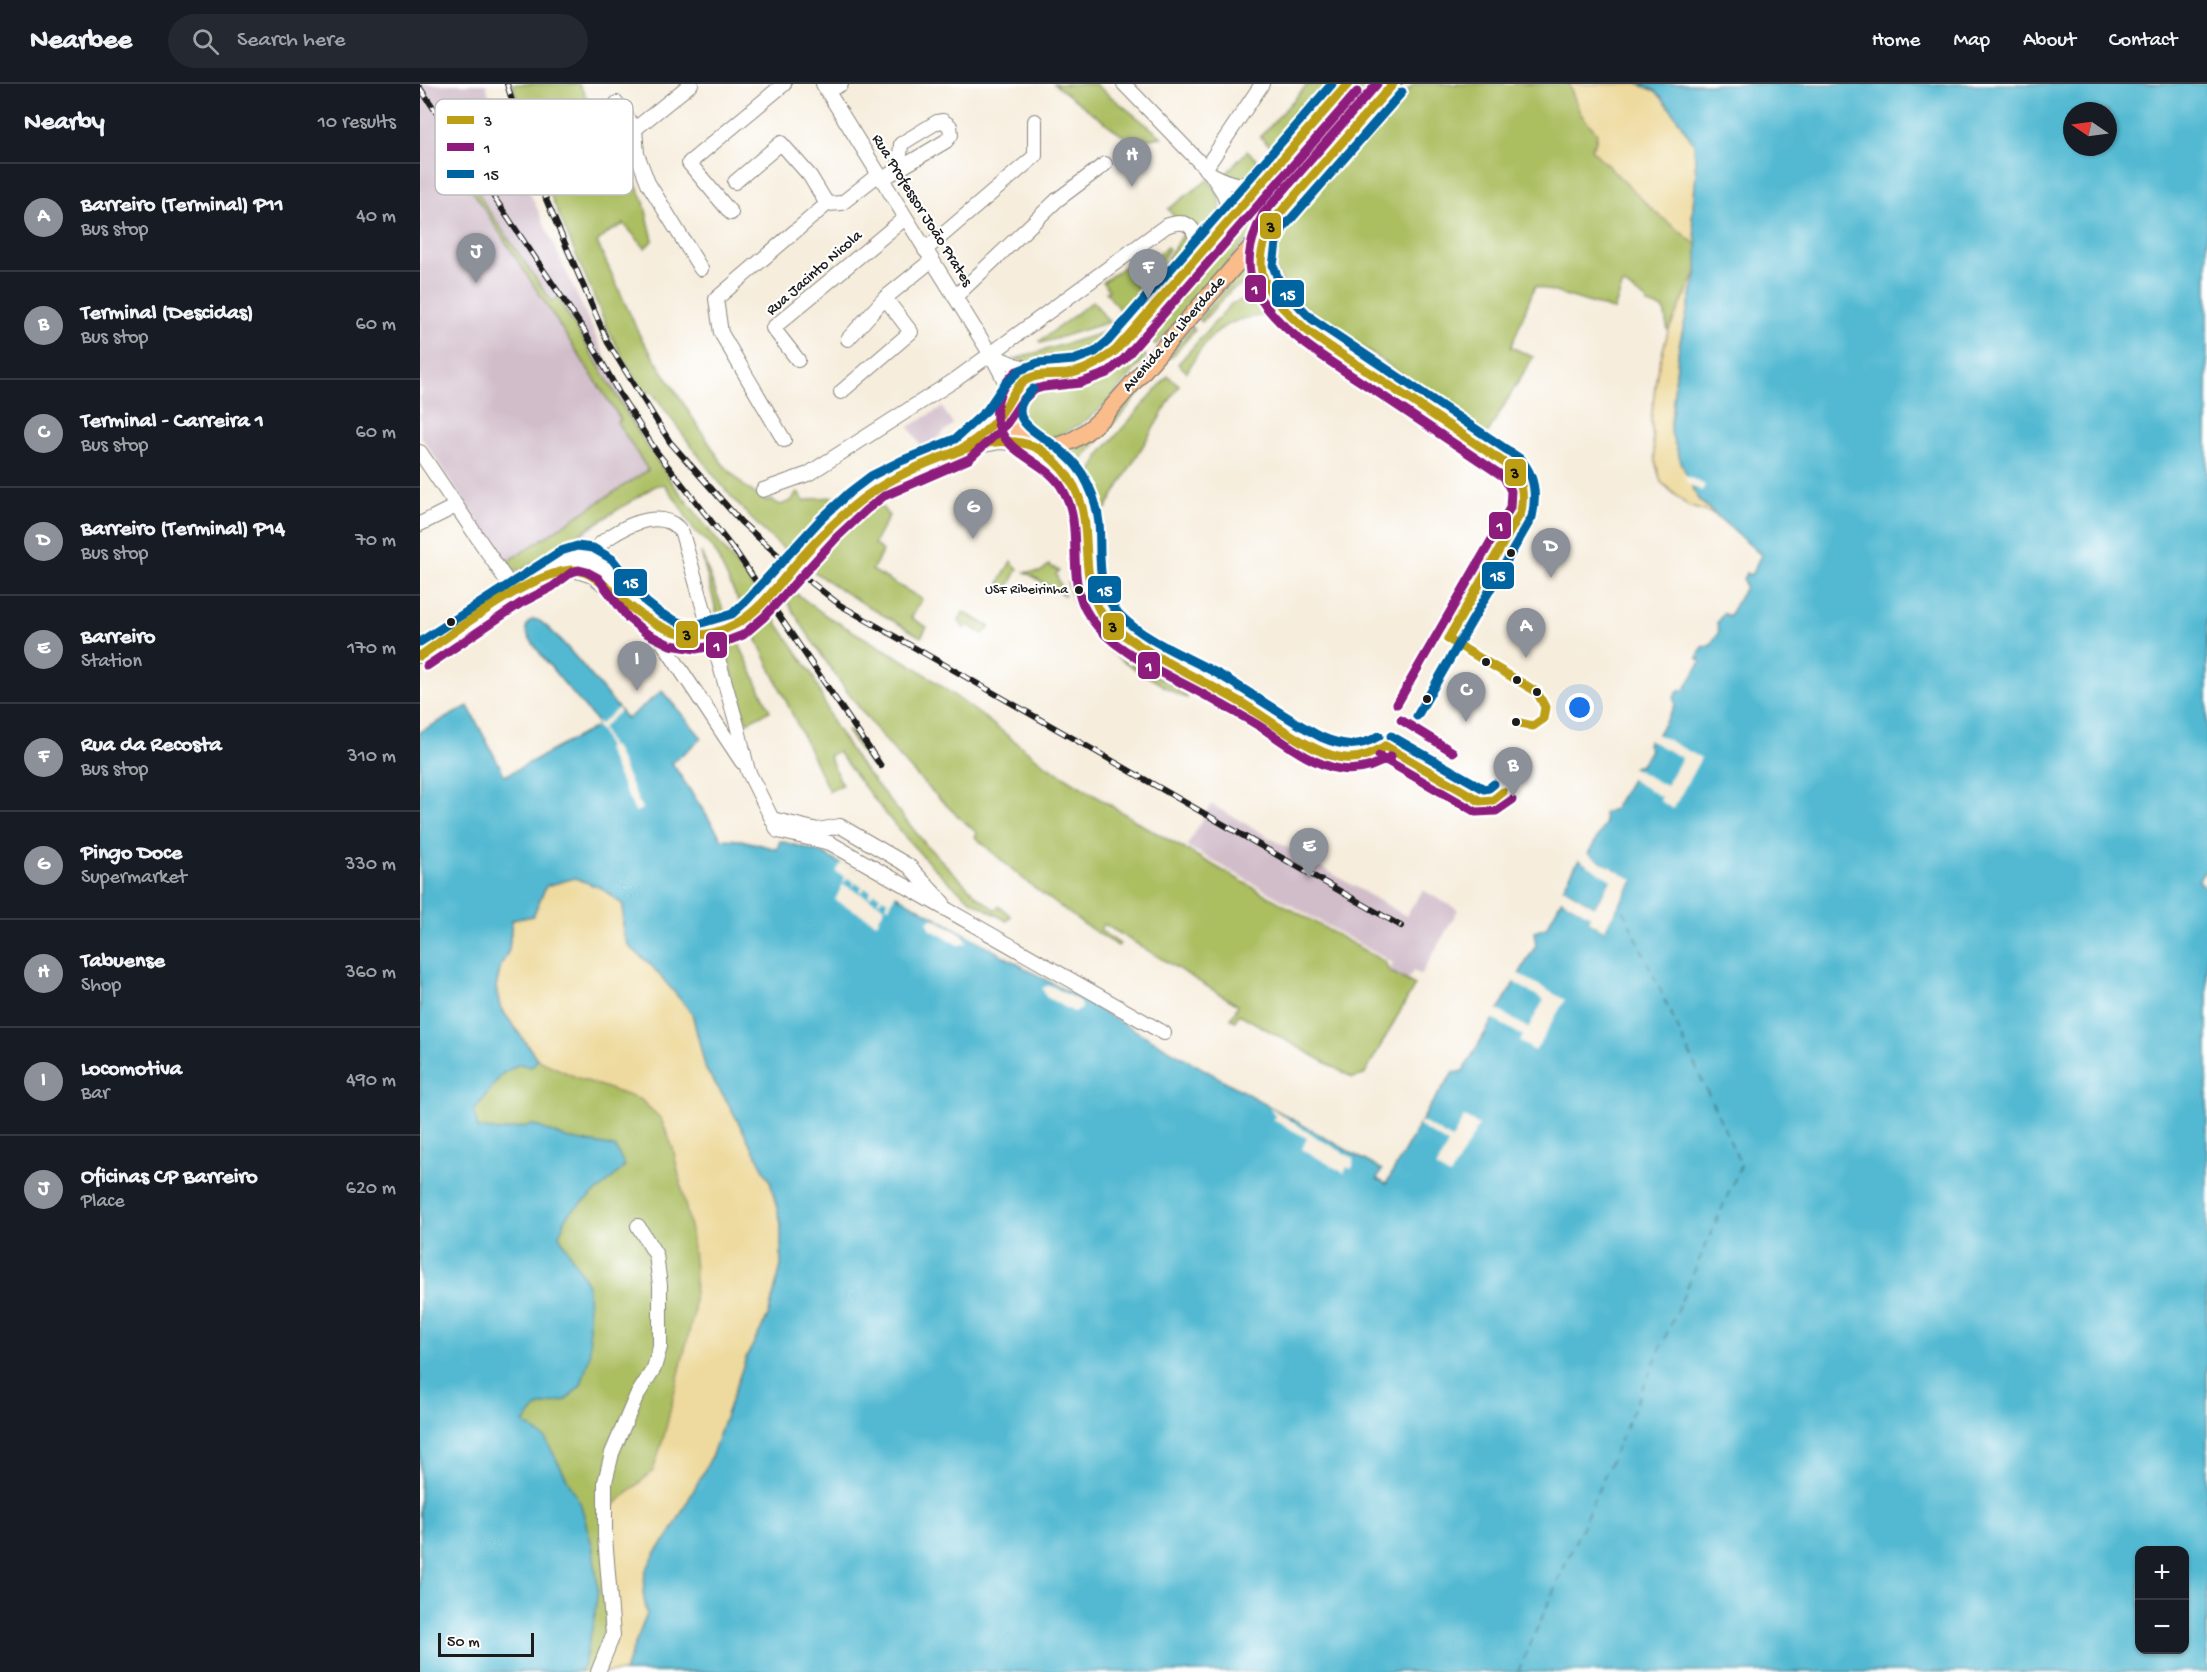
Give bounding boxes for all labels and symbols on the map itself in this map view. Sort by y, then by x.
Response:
legend [435,99,633,195]
north arrow [2063,102,2117,156]
text: 3 [483,114,492,133]
street label: Rua Professor João Prates [866,131,976,292]
pin: H [1112,138,1152,187]
text: 1 [483,141,490,160]
text: 15 [483,168,499,187]
line badge: 3 [1259,212,1282,240]
text: 3 [1266,220,1275,239]
street label: Rua Jacinto Nicola [763,226,868,321]
pin: J [456,234,496,283]
pin: F [1128,250,1168,299]
street label: Avenida da Liberdade [1119,273,1231,397]
line badge: 1 [1244,274,1267,303]
line badge: 15 [1271,279,1305,308]
text: 1 [1251,282,1258,301]
text: 15 [1280,288,1296,307]
line badge: 3 [1504,458,1527,487]
text: 3 [1510,466,1519,485]
pin: G [954,490,992,539]
line badge: 1 [1488,511,1512,540]
text: 1 [1496,519,1503,538]
pin: D [1532,528,1570,578]
unlabelled marker [1505,547,1517,559]
line badge: 15 [1481,561,1515,590]
line badge: 15 [613,568,648,597]
text: 15 [1490,569,1506,588]
line badge: 15 [1087,575,1122,604]
text: 15 [623,576,639,595]
place label: USF Ribeirinha [985,582,1069,599]
marker: USF Ribeirinha [1073,584,1085,596]
text: 15 [1097,584,1113,603]
pin: A [1506,608,1546,658]
line badge: 3 [1102,612,1125,641]
unlabelled marker [445,616,457,628]
line badge: 3 [675,620,699,649]
text: 3 [1108,620,1117,639]
text: 3 [682,628,691,647]
line badge: 1 [705,631,728,659]
text: 1 [713,639,720,658]
pin: I [618,642,656,691]
line badge: 1 [1137,651,1161,680]
unlabelled marker [1480,656,1492,668]
text: 1 [1145,659,1152,678]
pin: C [1446,672,1486,722]
unlabelled marker [1511,674,1523,686]
unlabelled marker [1531,686,1543,698]
unlabelled marker [1421,693,1433,705]
your location [1565,693,1594,722]
unlabelled marker [1510,716,1522,728]
pin: B [1494,748,1532,797]
pin: E [1290,828,1328,878]
scale bar [438,1630,534,1658]

